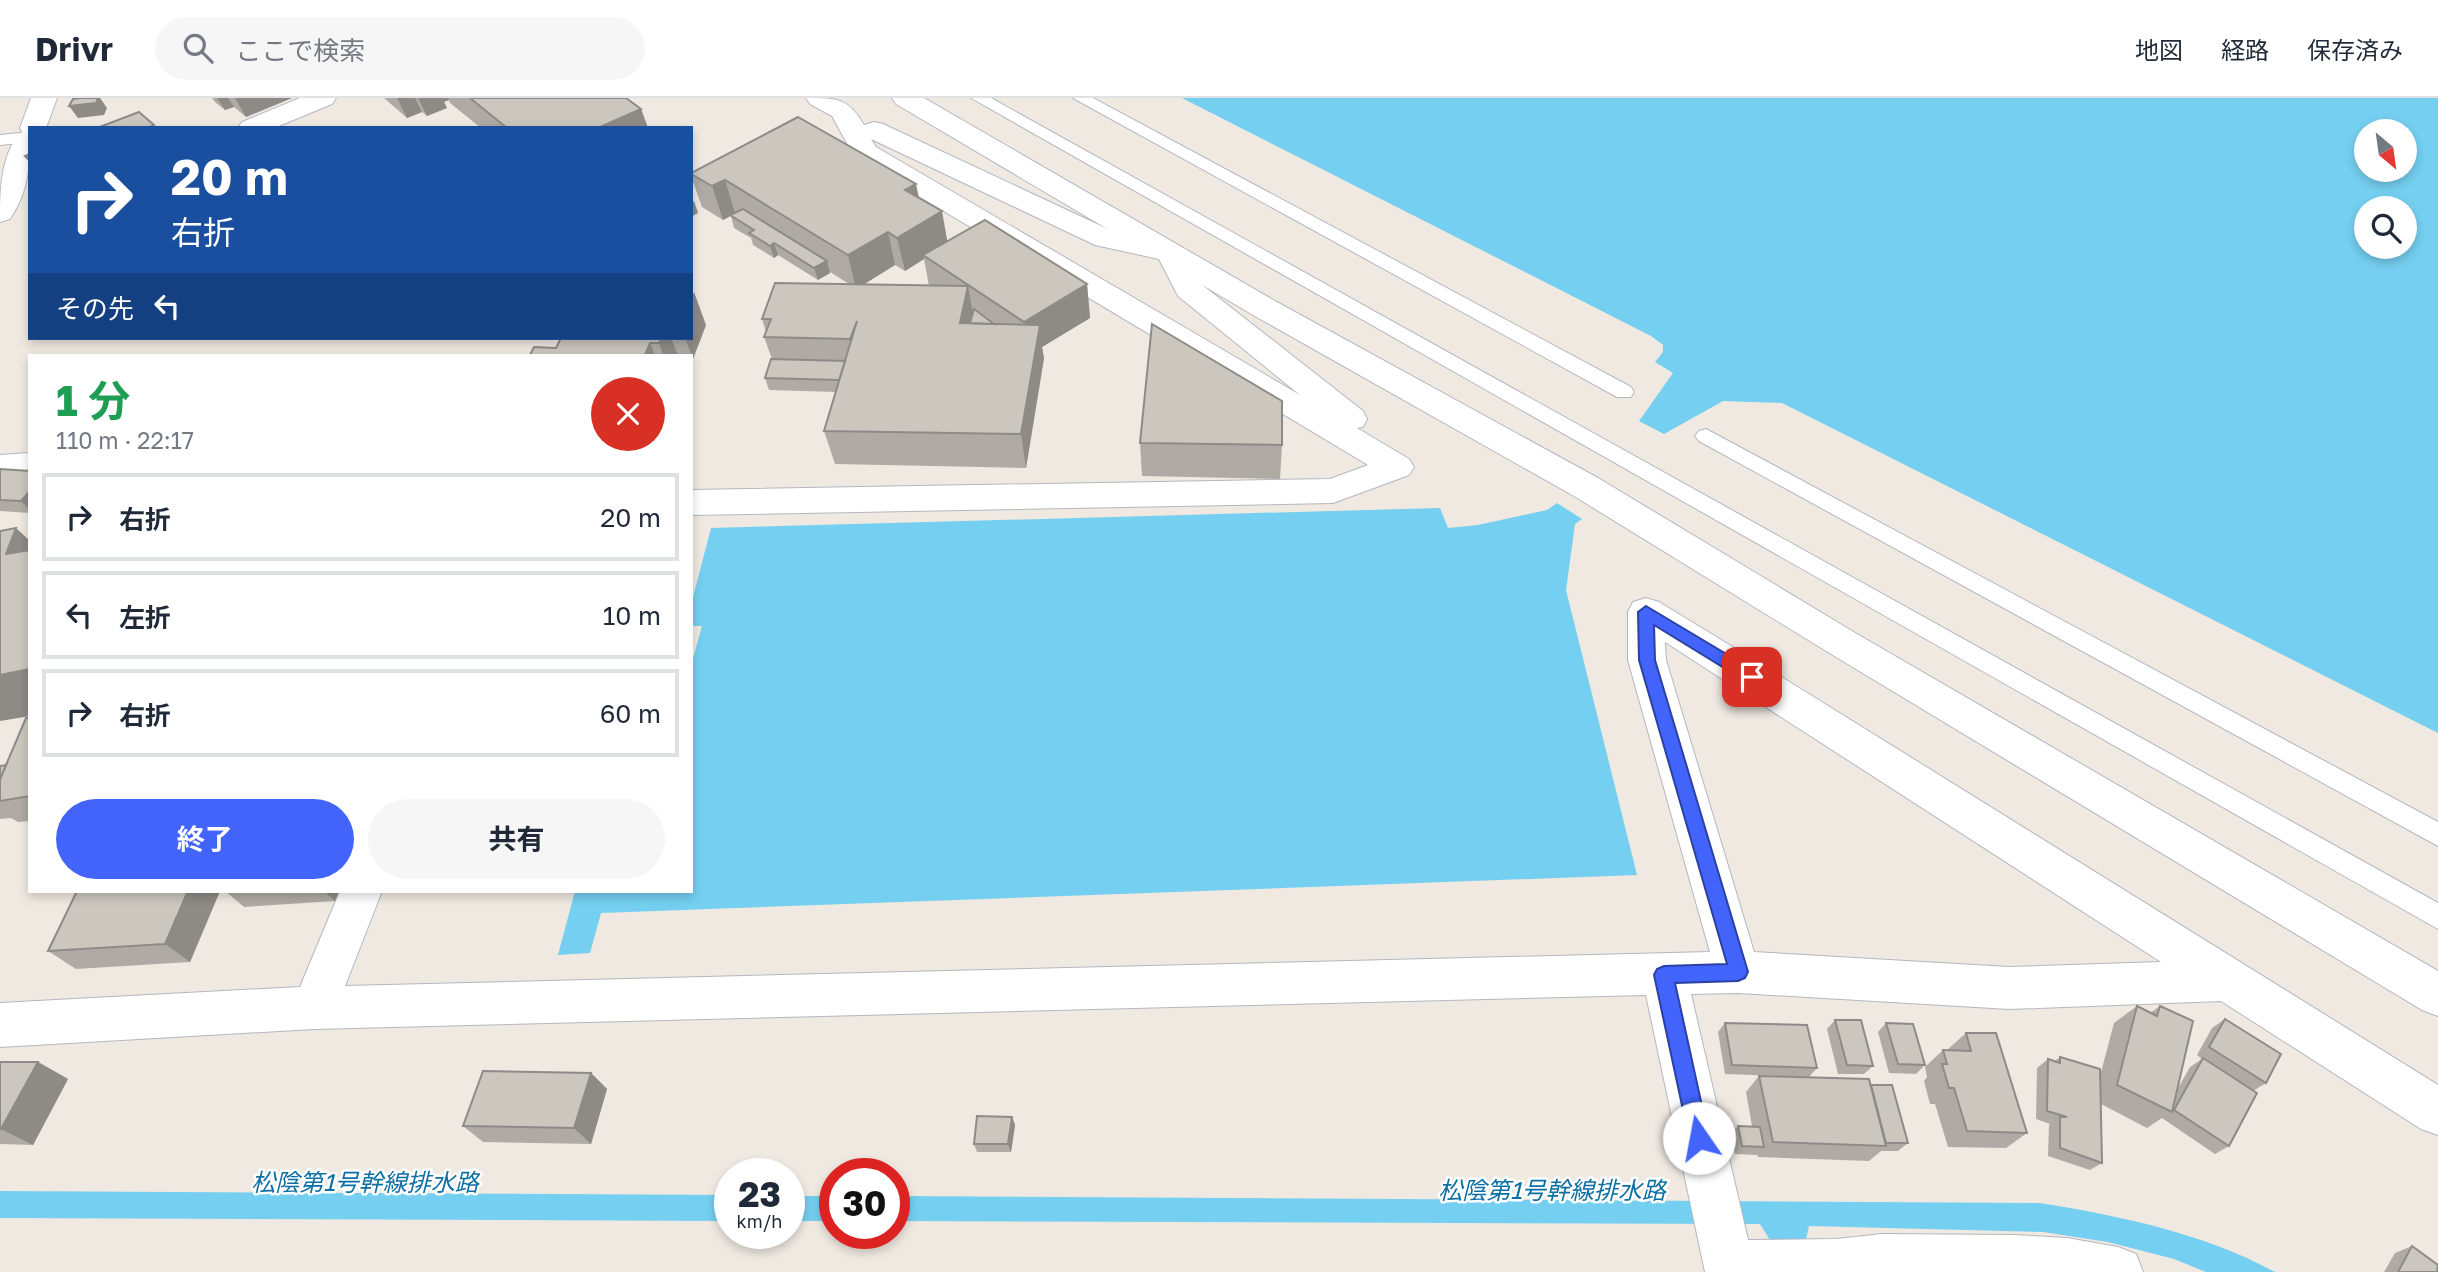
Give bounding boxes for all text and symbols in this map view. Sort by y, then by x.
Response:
search box [155,17,645,80]
text: Drivr [35,29,113,68]
icon: search [179,29,217,67]
text: ここで検索 [235,35,365,66]
text: 地図 [2135,35,2183,64]
text: 経路 [2221,35,2269,64]
text: 保存済み [2307,35,2403,64]
north arrow [2354,119,2417,182]
map controls [2354,119,2417,259]
text: 20 m [171,147,288,206]
icon: right [56,154,147,245]
button: search [2354,196,2417,259]
text: 右折 [171,213,235,251]
icon: left [148,287,186,325]
text: その先 [56,293,134,324]
text: 1 分 [56,375,130,425]
button: close [591,377,665,451]
text: 110 m · 22:17 [56,426,194,454]
icon: right [60,498,98,536]
text: 20 m [600,502,661,533]
text: 右折 [119,504,171,535]
icon: left [60,596,98,634]
text: 10 m [603,600,661,631]
text: 左折 [119,602,171,633]
pin [1722,647,1782,707]
icon: arrive [1733,658,1771,696]
icon: right [60,694,98,732]
text: 60 m [600,698,661,729]
text: 右折 [119,700,171,731]
button: 終了 [56,799,354,879]
button: 共有 [368,799,665,879]
position arrow [1662,1101,1736,1175]
speed limit sign: 30 [819,1158,910,1249]
water label: 松陰第1号幹線排水路 [251,1167,481,1196]
text: 23 [738,1173,781,1215]
water label: 松陰第1号幹線排水路 [1438,1175,1668,1204]
text: km/h [737,1210,782,1232]

